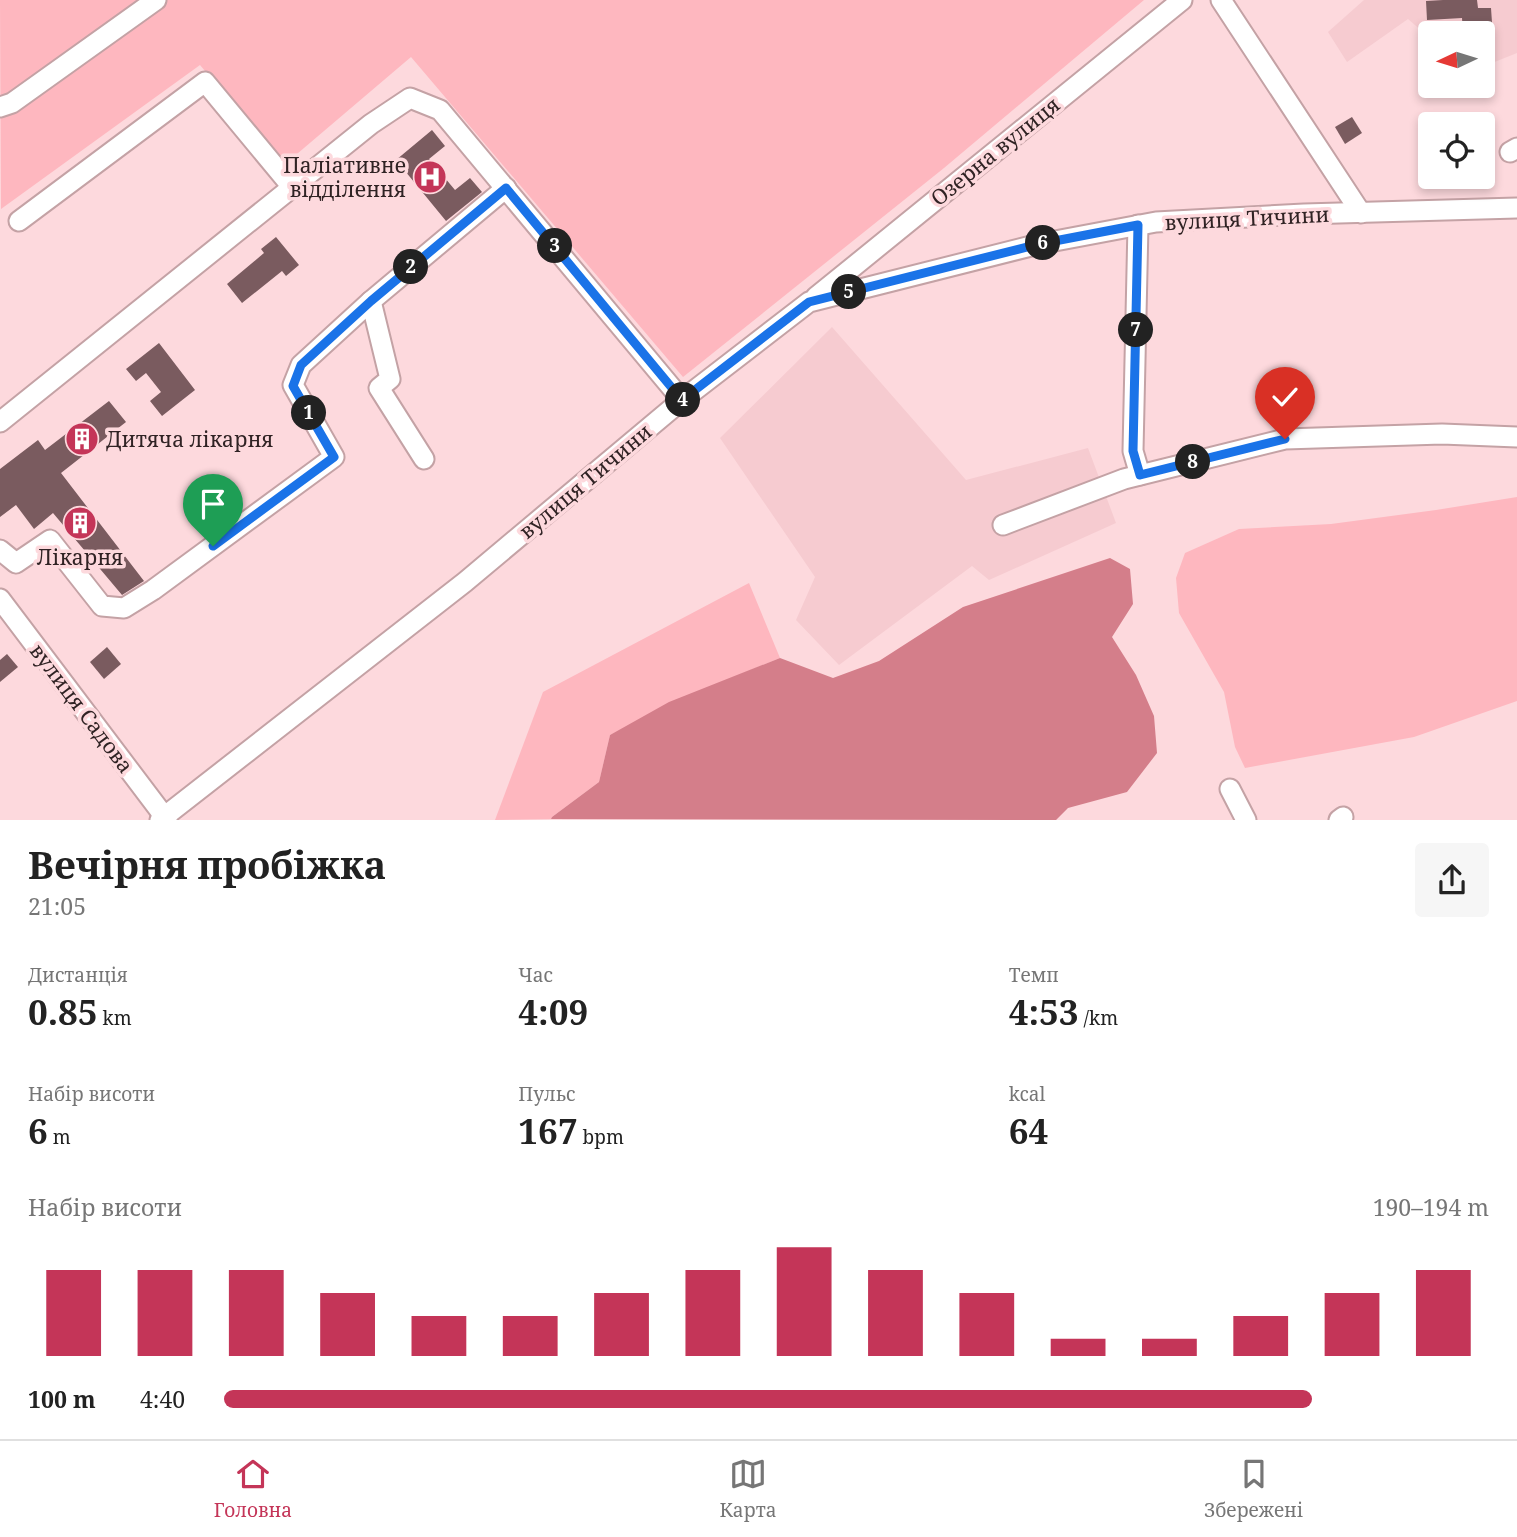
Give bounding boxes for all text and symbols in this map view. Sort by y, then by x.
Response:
north arrow [1418,21,1494,98]
map controls [1418,21,1495,189]
street label: Озерна вулиця [925,90,1065,212]
button: locate [1418,112,1495,189]
place label: Паліативне відділення [283,151,406,203]
hospital icon: Паліативне відділення [411,158,449,196]
street label: вулиця Тичини [1164,200,1330,236]
pin: 6 [1026,226,1060,260]
pin: 3 [538,229,572,264]
text: 6 [1037,229,1048,255]
text: 3 [549,232,560,258]
pin: 2 [394,250,428,284]
text: 2 [405,253,416,279]
pin: 5 [832,274,866,310]
text: 5 [843,278,854,304]
pin: 7 [1118,312,1154,348]
text: 7 [1130,316,1141,342]
pin [1255,367,1315,439]
icon: check [1266,378,1304,416]
pin: 4 [666,382,700,418]
text: 4 [677,386,688,412]
pin: 1 [292,396,326,430]
text: 1 [303,399,314,425]
street label: вулиця Тичини [513,417,657,545]
building icon: Дитяча лікарня [63,420,101,458]
place label: Дитяча лікарня [106,425,273,453]
pin: 8 [1176,444,1210,480]
text: 8 [1187,448,1198,474]
pin [183,474,243,546]
icon: arrive [194,485,232,523]
building icon: Лікарня [61,504,99,542]
place label: Лікарня [37,543,123,571]
street label: вулиця Садова [24,637,140,779]
text: Вечірня пробіжка [28,838,386,890]
button: share [1415,843,1489,917]
text: 21:05 [28,890,86,922]
text: Дистанція [28,962,128,988]
text: Час [518,962,553,988]
text: Темп [1009,962,1059,988]
text: 0.85 [28,988,98,1035]
text: 4:09 [518,988,588,1035]
text: 4:53 [1009,988,1079,1035]
text: km [98,1005,132,1031]
text: /km [1079,1005,1118,1031]
text: Набір висоти [28,1081,155,1107]
text: Пульс [518,1081,575,1107]
text: kcal [1009,1081,1045,1107]
text: 6 [28,1107,48,1154]
text: 167 [518,1107,578,1154]
text: 64 [1009,1107,1048,1154]
text: m [48,1124,71,1150]
text: bpm [578,1124,624,1150]
text: Набір висоти [28,1191,182,1223]
text: 190–194 m [1373,1191,1489,1223]
text: 100 m [28,1383,96,1415]
text: 4:40 [140,1383,185,1415]
tab: Головна [214,1455,292,1523]
tab: Карта [719,1455,777,1523]
tab: Збережені [1204,1455,1303,1523]

